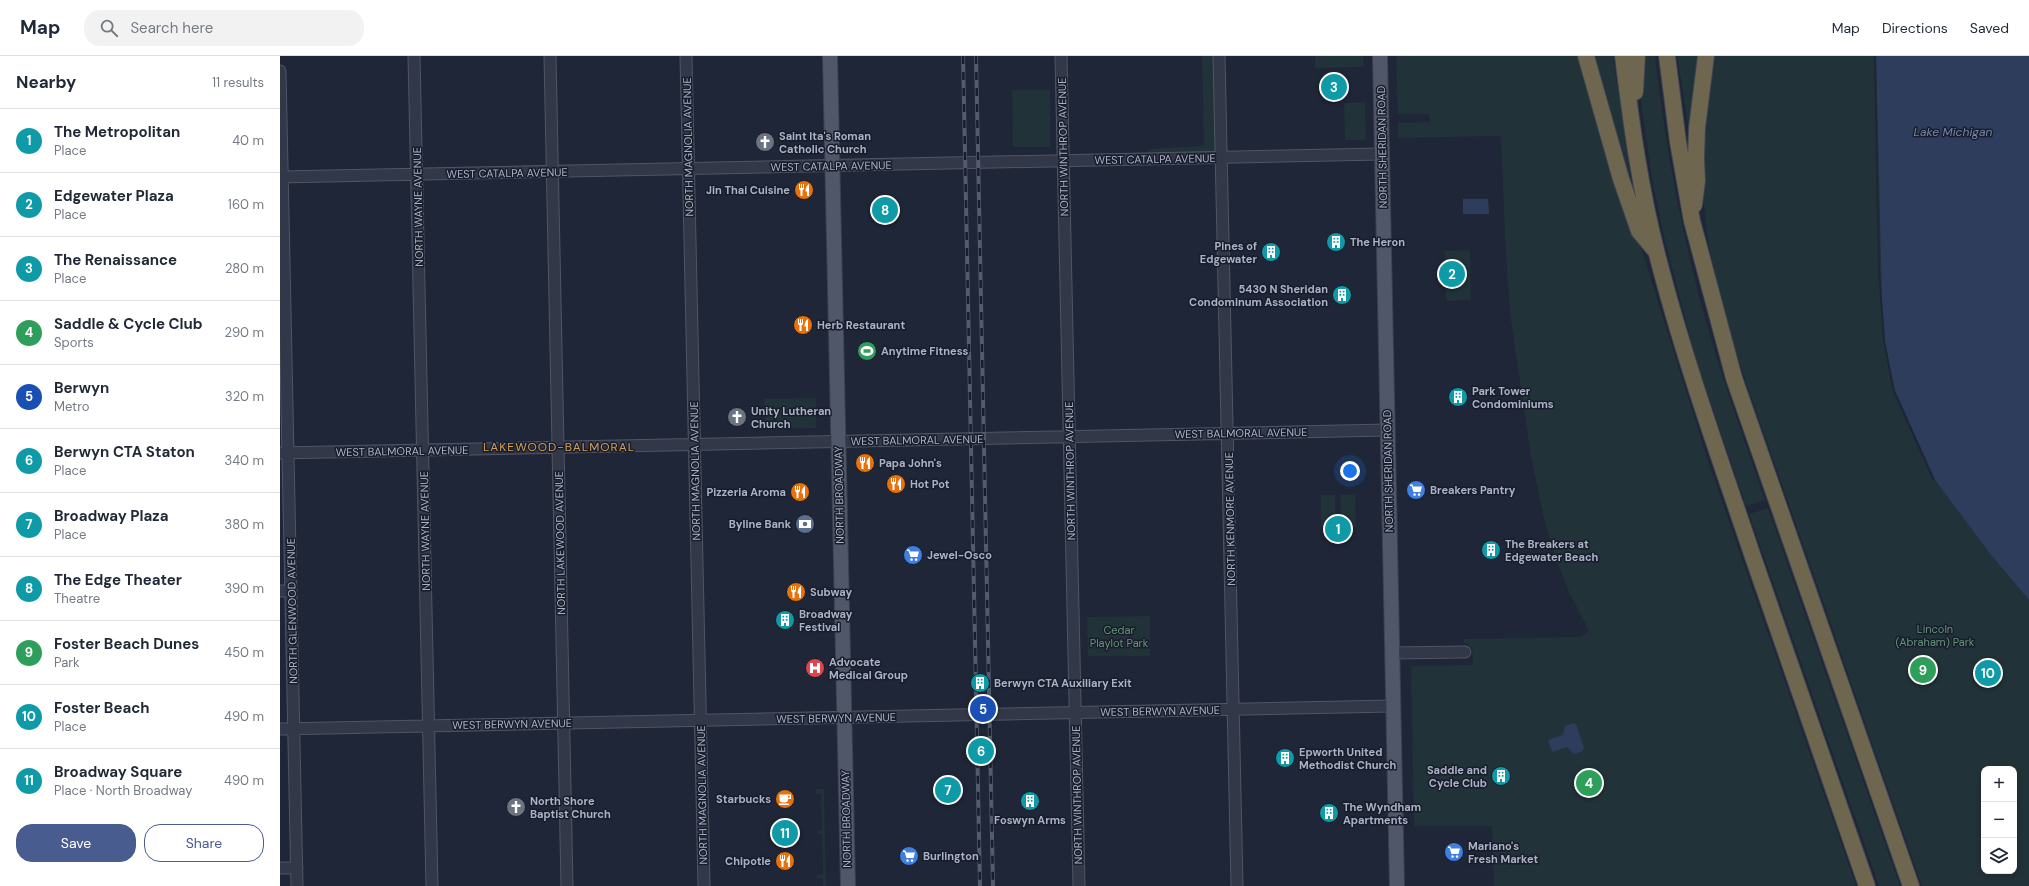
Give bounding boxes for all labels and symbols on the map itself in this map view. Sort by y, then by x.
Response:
pin: 3 [1321,72,1347,102]
street label: NORTH MAGNOLIA AVENUE [680,77,696,217]
street label: NORTH WINTHROP AVENUE [1055,77,1071,217]
street label: NORTH SHERIDAN ROAD [1374,85,1390,208]
water label: Lake Michigan [1914,124,1993,140]
place label: Saint Ita's Roman Catholic Church [779,129,871,156]
church icon: Saint Ita's Roman Catholic Church [754,131,776,153]
street label: NORTH WAYNE AVENUE [410,147,426,267]
street label: WEST CATALPA AVENUE [1094,151,1216,167]
street label: WEST CATALPA AVENUE [770,158,892,174]
street label: WEST CATALPA AVENUE [446,165,568,181]
restaurant icon: Jin Thai Cuisine [793,179,815,201]
place label: Jin Thai Cuisine [706,183,790,197]
pin: 8 [872,195,898,225]
building icon: The Heron [1325,231,1347,253]
place label: The Heron [1350,235,1405,249]
place label: Pines of Edgewater [1200,239,1257,266]
building icon: Pines of Edgewater [1260,241,1282,263]
pin: 2 [1439,259,1465,289]
place label: 5430 N Sheridan Condominum Association [1189,282,1328,309]
building icon: 5430 N Sheridan Condominum Association [1331,284,1353,306]
restaurant icon: Herb Restaurant [792,314,814,336]
place label: Herb Restaurant [817,318,905,332]
sports icon: Anytime Fitness [856,340,878,362]
place label: Anytime Fitness [881,344,969,358]
place label: Park Tower Condominiums [1472,384,1554,411]
building icon: Park Tower Condominiums [1447,386,1469,408]
street label: NORTH MAGNOLIA AVENUE [687,401,703,541]
street label: NORTH WINTHROP AVENUE [1062,401,1078,541]
place label: Unity Lutheran Church [751,404,831,431]
church icon: Unity Lutheran Church [726,406,748,428]
street label: NORTH SHERIDAN ROAD [1380,409,1396,532]
street label: WEST BALMORAL AVENUE [1174,425,1308,441]
street label: WEST BALMORAL AVENUE [850,432,984,448]
district label: LAKEWOOD-BALMORAL [483,439,635,455]
street label: WEST BALMORAL AVENUE [335,443,469,459]
street label: NORTH BROADWAY [831,445,847,544]
restaurant icon: Papa John's [854,452,876,474]
street label: NORTH KENMORE AVENUE [1222,452,1238,586]
place label: Papa John's [879,456,942,470]
your location [1340,461,1360,481]
street label: NORTH WAYNE AVENUE [417,471,433,591]
street label: NORTH LAKEWOOD AVENUE [552,471,568,615]
restaurant icon: Hot Pot [885,473,907,495]
place label: Hot Pot [910,477,950,491]
supermarket icon: Breakers Pantry [1405,479,1427,501]
restaurant icon: Pizzeria Aroma [789,481,811,503]
place label: Breakers Pantry [1430,483,1516,497]
place label: Pizzeria Aroma [707,485,786,499]
bank icon: Byline Bank [794,513,816,535]
pin: 1 [1325,514,1351,544]
place label: Byline Bank [729,517,792,531]
place label: The Breakers at Edgewater Beach [1505,537,1599,564]
street label: NORTH GLENWOOD AVENUE [284,538,300,684]
building icon: The Breakers at Edgewater Beach [1480,539,1502,561]
supermarket icon: Jewel-Osco [902,544,924,566]
place label: Jewel-Osco [927,548,992,562]
restaurant icon: Subway [785,581,807,603]
place label: Subway [810,585,852,599]
place label: Broadway Festival [799,607,853,634]
building icon: Broadway Festival [774,609,796,631]
park label: Lincoln (Abraham) Park [1896,622,1975,649]
park label: Cedar Playlot Park [1090,623,1149,650]
place label: Advocate Medical Group [829,655,908,682]
pin: 9 [1910,655,1936,685]
hospital icon: Advocate Medical Group [804,657,826,679]
pin: 10 [1975,658,2001,688]
building icon: Berwyn CTA Auxiliary Exit [969,672,991,694]
place label: Berwyn CTA Auxiliary Exit [994,676,1132,690]
pin: 5 [970,694,996,724]
street label: WEST BERWYN AVENUE [1100,703,1220,719]
street label: WEST BERWYN AVENUE [776,710,896,726]
street label: WEST BERWYN AVENUE [452,716,572,732]
street label: NORTH MAGNOLIA AVENUE [694,725,710,865]
street label: NORTH WINTHROP AVENUE [1069,725,1085,865]
pin: 6 [968,736,994,766]
place label: Epworth United Methodist Church [1299,745,1397,772]
building icon: Epworth United Methodist Church [1274,747,1296,769]
place label: Saddle and Cycle Club [1427,763,1487,790]
building icon: Saddle and Cycle Club [1490,765,1512,787]
pin: 4 [1576,768,1602,798]
street label: NORTH BROADWAY [838,769,854,868]
pin: 7 [935,775,961,805]
cafe icon: Starbucks [774,788,796,810]
building icon: Foswyn Arms [1019,790,1041,812]
place label: Starbucks [716,792,771,806]
place label: North Shore Baptist Church [530,794,611,821]
church icon: North Shore Baptist Church [505,796,527,818]
place label: The Wyndham Apartments [1343,800,1421,827]
building icon: The Wyndham Apartments [1318,802,1340,824]
place label: Foswyn Arms [994,813,1066,827]
pin: 11 [772,818,798,848]
place label: Mariano's Fresh Market [1468,839,1539,866]
supermarket icon: Mariano's Fresh Market [1443,841,1465,863]
supermarket icon: Burlington [898,845,920,867]
place label: Burlington [923,849,979,863]
restaurant icon: Chipotle [774,850,796,872]
place label: Chipotle [725,854,771,868]

